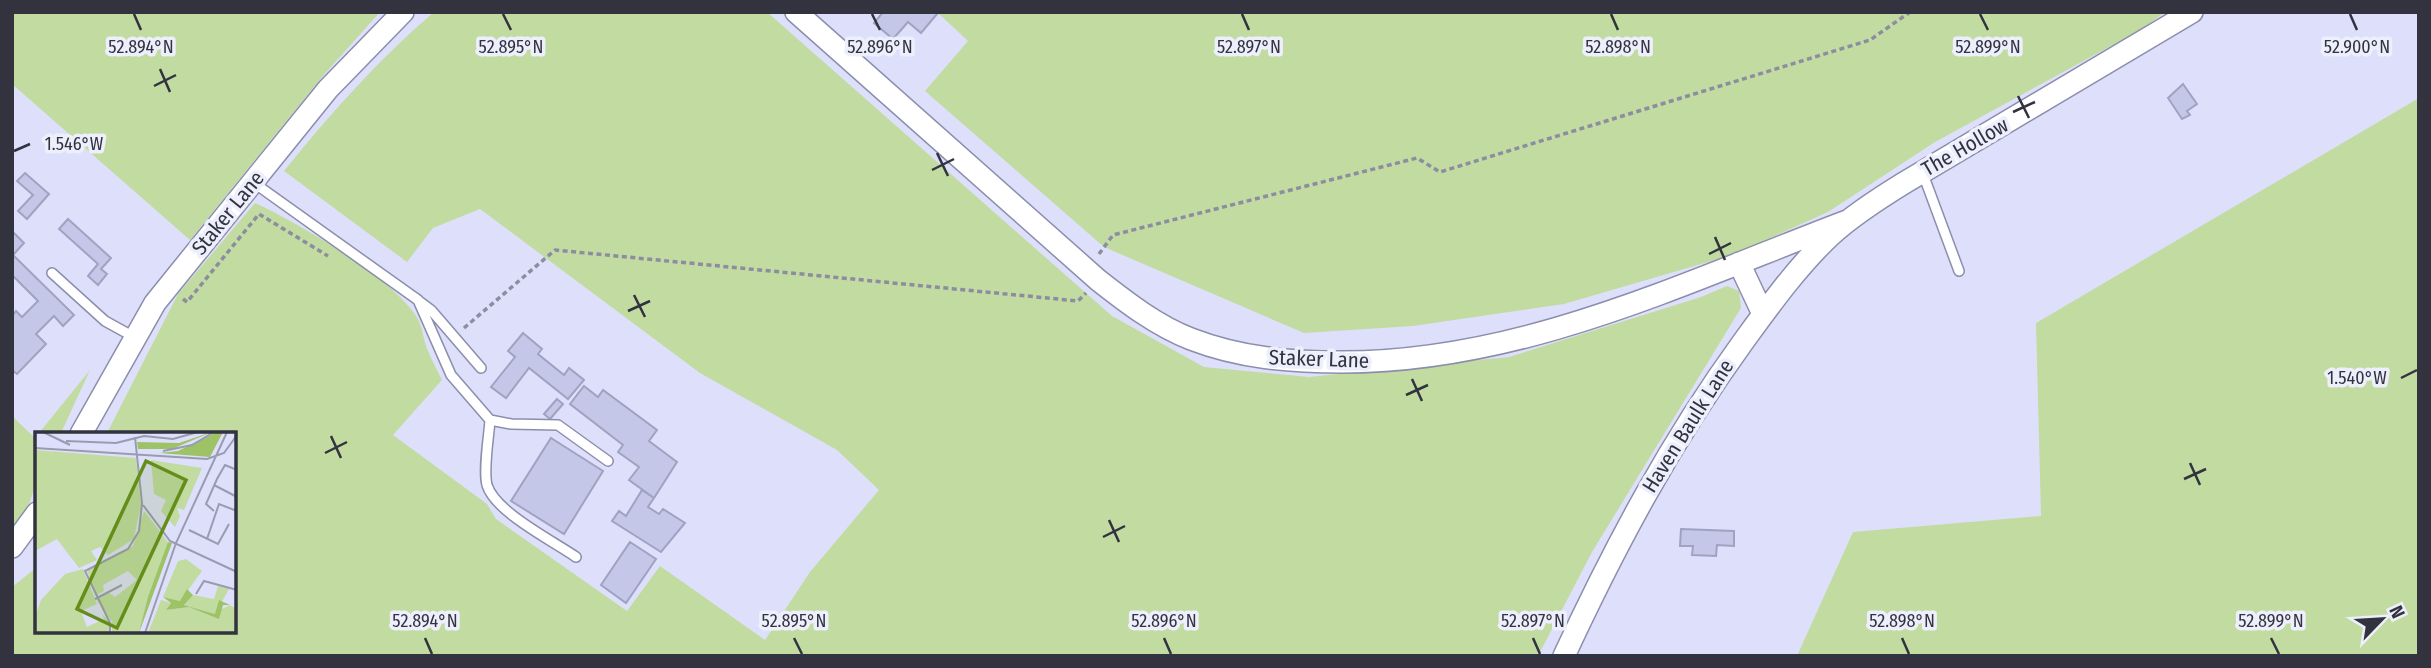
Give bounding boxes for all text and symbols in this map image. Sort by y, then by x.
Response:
text: 52.894°N [108,36,174,58]
text: 52.895°N [479,36,543,58]
text: 52.896°N [847,36,913,58]
text: 52.897°N [1217,36,1281,58]
text: 52.898°N [1585,36,1651,58]
text: 52.899°N [1955,36,2021,58]
text: 52.900°N [2324,36,2390,58]
street label: The Hollow [1917,112,2013,182]
text: 1.546°W [45,133,104,155]
street label: Staker Lane [186,166,270,260]
street label: Staker Lane [1268,344,1370,374]
street label: Haven Baulk Lane [1637,355,1739,497]
text: 1.540°W [2327,367,2387,389]
inset map [35,432,236,633]
north arrow [2347,584,2417,654]
text: N [2384,602,2410,622]
text: 52.894°N [392,610,458,632]
text: 52.895°N [762,610,826,632]
text: 52.896°N [1131,610,1197,632]
text: 52.897°N [1501,610,1565,632]
text: 52.898°N [1869,610,1935,632]
text: 52.899°N [2238,610,2304,632]

